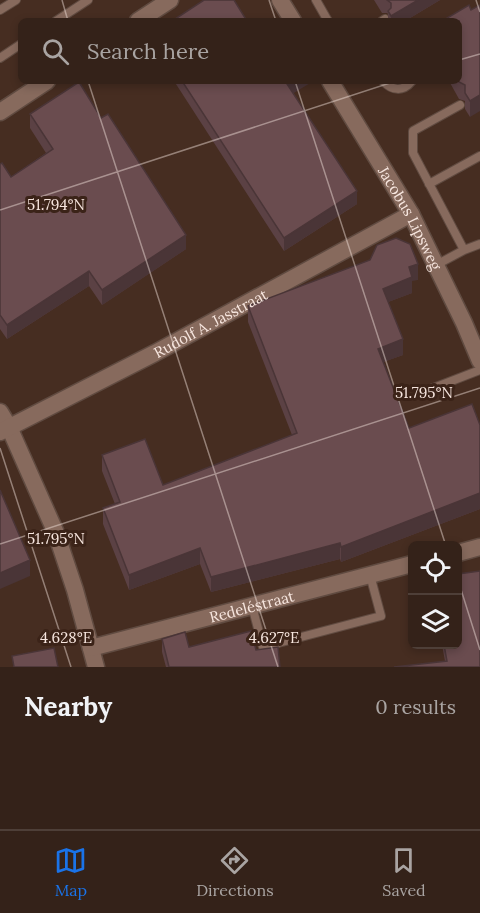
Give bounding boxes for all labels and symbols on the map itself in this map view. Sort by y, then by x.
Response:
street label: Jacobus Lipsweg [374,162,447,274]
text: 51.794°N [27,195,85,214]
street label: Rudolf A. Jasstraat [150,284,271,362]
text: 51.795°N [395,383,453,402]
text: 51.795°N [27,529,85,548]
street label: Redeléstraat [207,586,296,626]
text: 4.628°E [40,628,92,647]
text: 4.627°E [249,628,299,647]

